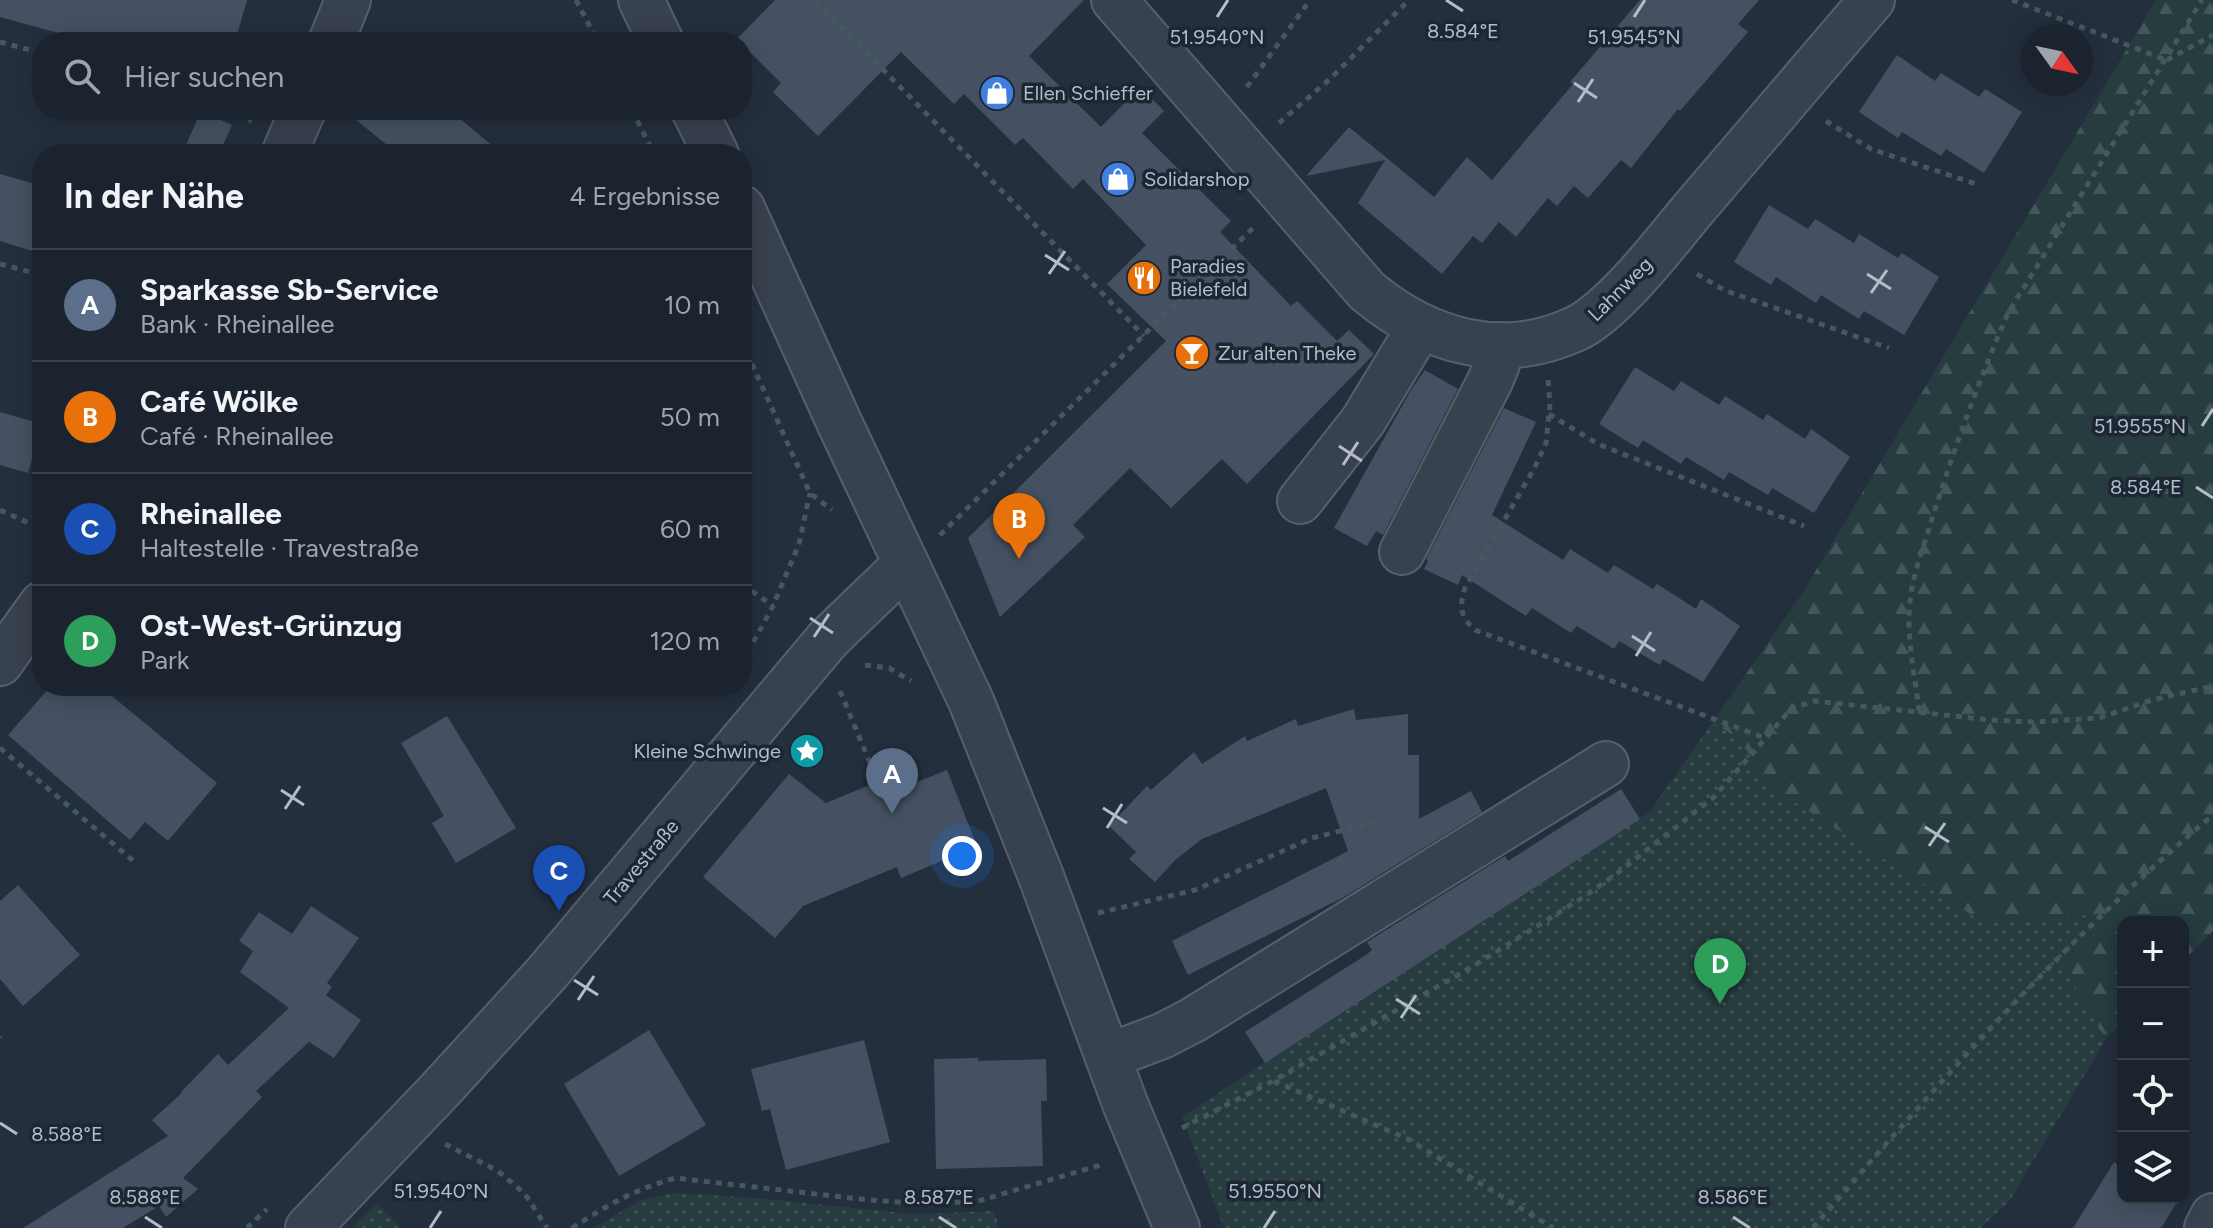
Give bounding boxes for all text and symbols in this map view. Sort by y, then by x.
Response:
text: 8.584°E [1427,19,1499,43]
north arrow [2021,24,2093,96]
text: 51.9540°N [1170,25,1264,49]
text: 51.9545°N [1587,25,1681,49]
search box [32,32,752,120]
icon: search [60,54,104,98]
text: Hier suchen [124,58,284,95]
shop icon: Ellen Schieffer [978,74,1016,112]
place label: Ellen Schieffer [1023,81,1153,105]
shop icon: Solidarshop [1099,160,1137,198]
place label: Solidarshop [1144,167,1250,191]
text: In der Nähe [64,176,244,217]
text: 4 Ergebnisse [570,180,720,212]
street label: Lahnweg [1583,252,1657,326]
place label: Paradies Bielefeld [1170,254,1247,301]
restaurant icon: Paradies Bielefeld [1125,259,1163,297]
text: Sparkasse Sb-Service [140,271,439,308]
text: A [81,289,99,321]
text: 10 m [664,289,720,321]
text: Bank · Rheinallee [140,308,334,340]
bar icon: Zur alten Theke [1173,334,1211,372]
place label: Zur alten Theke [1218,341,1356,365]
text: Café Wölke [140,383,298,420]
text: B [82,401,98,433]
text: 50 m [660,401,720,433]
text: 51.9555°N [2094,414,2186,438]
text: Café · Rheinallee [140,420,334,452]
text: 8.584°E [2110,475,2182,499]
pin: B [993,493,1045,559]
text: Rheinallee [140,495,282,532]
text: C [81,513,99,545]
text: 60 m [660,513,720,545]
text: Haltestelle · Travestraße [140,532,419,564]
text: Ost-West-Grünzug [140,607,402,644]
text: D [81,625,99,657]
text: 120 m [650,625,720,657]
text: Park [140,644,189,676]
place icon: Kleine Schwinge [788,732,826,770]
place label: Kleine Schwinge [634,739,781,763]
pin: A [866,748,918,814]
street label: Travestraße [598,814,684,910]
your location [942,836,982,876]
pin: C [533,845,585,911]
map controls [2117,916,2189,1204]
button: + [2117,916,2189,988]
pin: D [1694,938,1746,1004]
button: − [2117,988,2189,1060]
button: locate [2117,1060,2189,1132]
text: 8.588°E [31,1122,103,1146]
button: layers [2117,1132,2189,1204]
text: 51.9540°N [394,1179,488,1203]
text: 51.9550°N [1228,1179,1322,1203]
text: 8.588°E [109,1185,181,1209]
text: 8.587°E [904,1185,974,1209]
text: 8.586°E [1698,1185,1768,1209]

